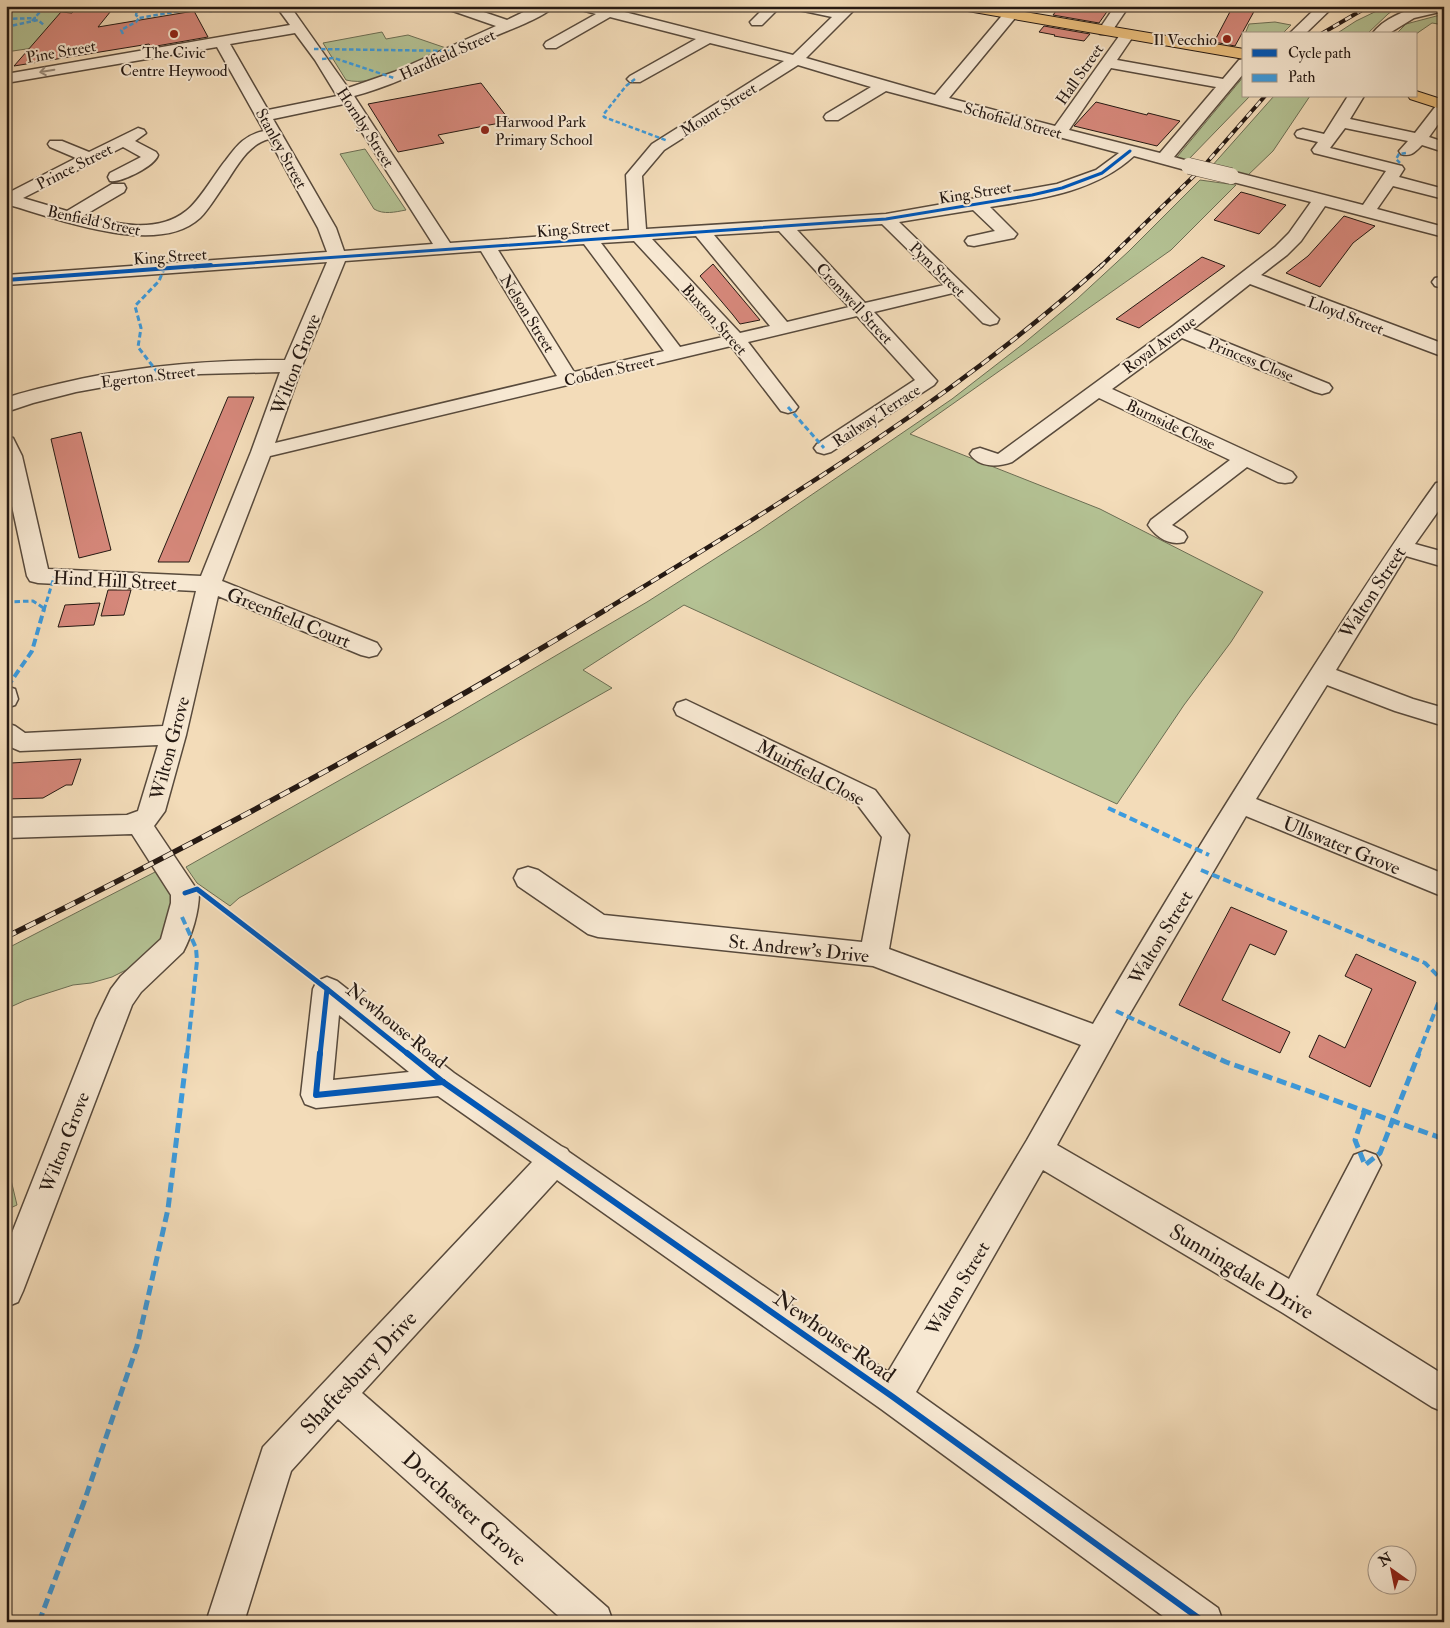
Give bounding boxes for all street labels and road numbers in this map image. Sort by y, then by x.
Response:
street label: Hardfield Street [396,25,498,85]
street label: Pine Street [25,36,98,68]
street label: Hall Street [1052,40,1108,109]
street label: Mount Street [677,78,760,141]
street label: Hornby Street [332,84,398,171]
street label: Schofield Street [961,98,1064,144]
street label: Stanley Street [251,105,311,192]
street label: Prince Street [33,139,116,195]
street label: King Street [937,177,1013,209]
street label: Benfield Street [45,201,142,241]
street label: King Street [536,216,611,242]
street label: Pym Street [905,238,970,301]
street label: King Street [133,244,207,270]
street label: Cromwell Street [812,259,897,349]
street label: Nelson Street [495,271,559,356]
street label: Buxton Street [677,280,751,359]
street label: Lloyd Street [1305,292,1387,340]
street label: Wilton Grove [265,310,326,419]
street label: Royal Avenue [1119,311,1201,378]
street label: Princess Close [1205,334,1297,386]
street label: Cobden Street [562,351,656,391]
street label: Egerton Street [100,361,197,393]
street label: Railway Terrace [829,380,925,452]
street label: Burnside Close [1123,396,1219,454]
street label: Walton Street [1334,542,1412,644]
street label: Hind Hill Street [52,566,177,596]
street label: Greenfield Court [223,582,354,654]
street label: Wilton Grove [144,694,195,804]
street label: Muirfield Close [752,734,869,811]
street label: Ullswater Grove [1279,811,1404,880]
street label: Walton Street [1123,886,1198,990]
street label: St. Andrew's Drive [727,930,870,968]
street label: Newhouse Road [341,978,452,1074]
street label: Wilton Grove [34,1088,95,1197]
street label: Sunningdale Drive [1164,1218,1319,1326]
street label: Walton Street [920,1237,995,1341]
street label: Newhouse Road [768,1284,901,1389]
street label: Shaftesbury Drive [294,1305,423,1440]
street label: Dorchester Grove [396,1445,533,1572]

